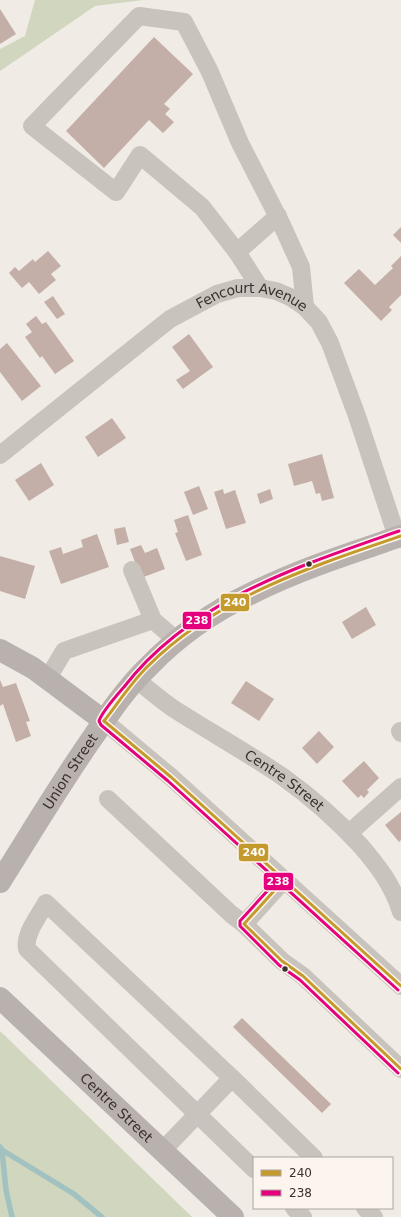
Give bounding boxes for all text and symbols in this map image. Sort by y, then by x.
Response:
street label: Fencourt Avenue [193,280,311,315]
unlabelled marker [304,559,314,569]
line badge: 240 [220,593,250,612]
text: 240 [224,596,247,609]
line badge: 238 [182,611,212,630]
text: 238 [186,614,208,627]
street label: Union Street [39,730,101,812]
street label: Centre Street [242,746,328,814]
line badge: 240 [238,843,269,862]
text: 240 [243,846,266,859]
line badge: 238 [263,872,294,891]
text: 238 [267,875,289,888]
unlabelled marker [280,964,290,974]
street label: Centre Street [77,1070,157,1146]
legend [253,1157,393,1209]
text: 240 [289,1166,312,1180]
text: 238 [289,1186,312,1200]

